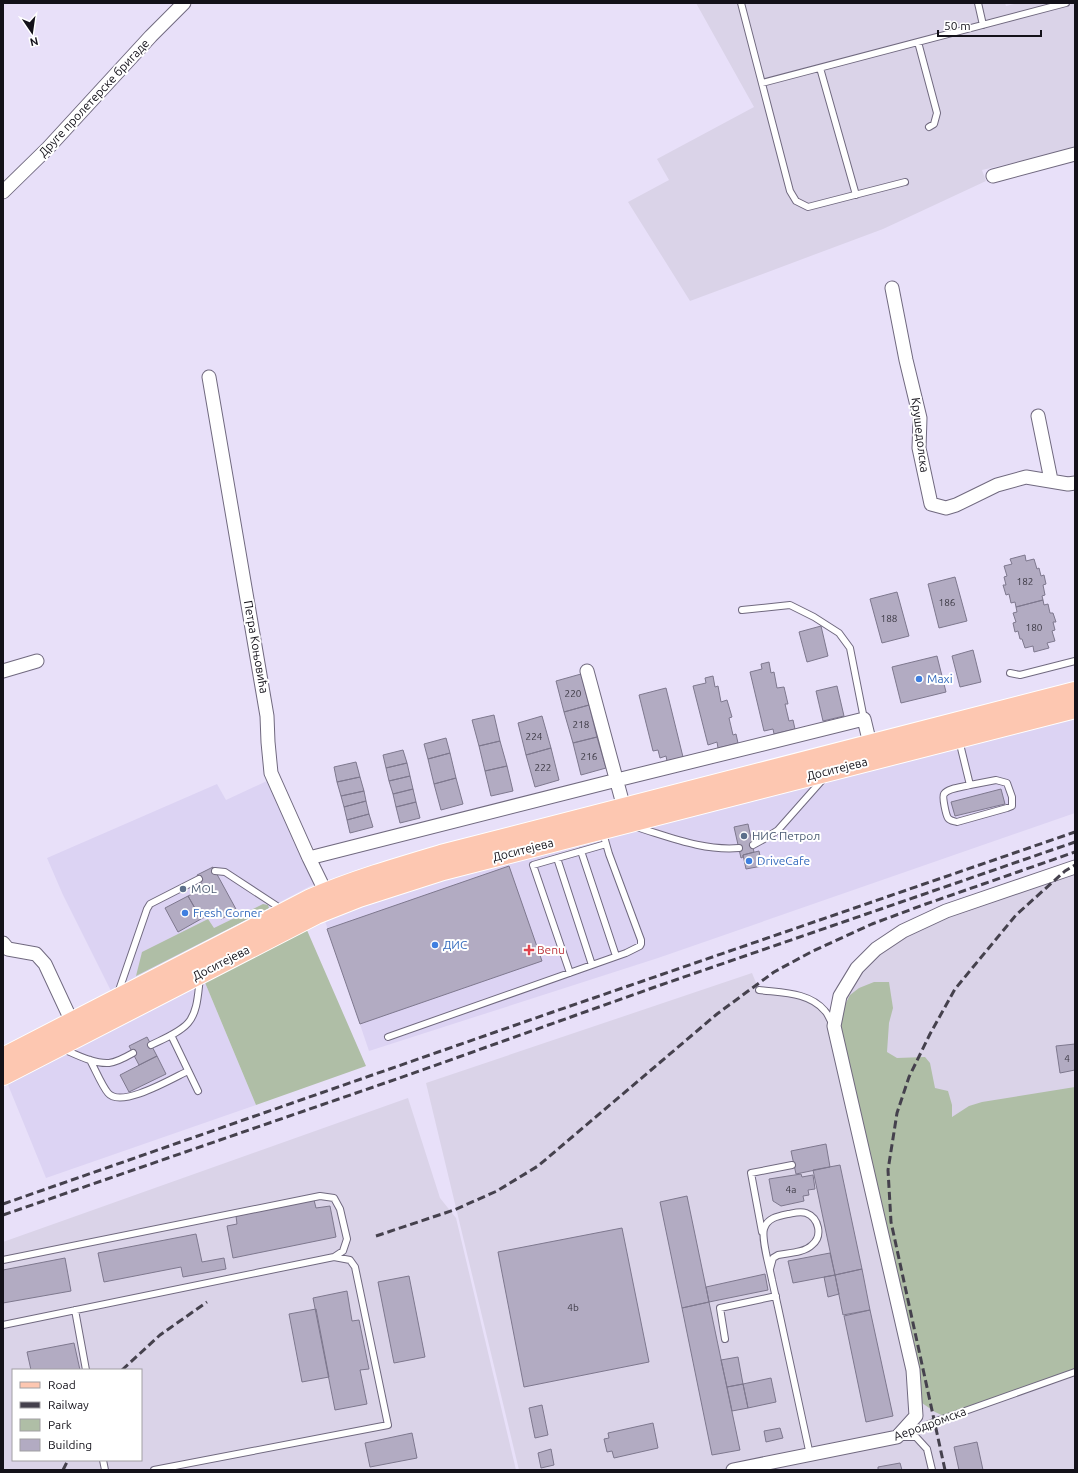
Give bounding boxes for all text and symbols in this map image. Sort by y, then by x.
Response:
north arrow [12,12,52,52]
scale bar [938,12,1041,38]
text: 50 m [944,19,971,32]
text: N [29,35,40,49]
street label: Друге пролетерске бригаде [36,36,151,159]
street label: Крушедолска [909,397,932,473]
house number: 182 [1017,576,1033,587]
house number: 186 [939,597,956,608]
street label: Петра Коњовића [242,599,271,695]
house number: 188 [881,613,898,624]
house number: 180 [1026,622,1043,633]
place label: Maxi [927,672,953,685]
marker: Maxi [914,674,924,684]
house number: 220 [565,688,582,699]
house number: 218 [573,719,590,730]
house number: 224 [526,731,543,742]
house number: 216 [581,751,598,762]
street label: Доситејева [805,755,869,782]
house number: 222 [535,762,551,773]
place label: НИС Петрол [752,829,820,842]
marker: НИС Петрол [739,831,749,841]
street label: Доситејева [491,836,555,863]
place label: DriveCafe [757,854,810,867]
marker: DriveCafe [744,856,754,866]
place label: MOL [191,882,217,895]
marker: MOL [178,884,188,894]
place label: Fresh Corner [193,906,262,919]
marker: Fresh Corner [180,908,190,918]
place label: ДИС [443,938,468,951]
marker: ДИС [430,940,440,950]
street label: Доситејева [190,943,252,983]
place label: Benu [537,943,565,956]
marker: Benu [524,945,534,955]
house number: 4 [1064,1053,1070,1064]
house number: 4a [786,1184,796,1195]
house number: 4b [567,1302,579,1313]
legend [12,1369,142,1461]
text: Road [48,1378,76,1391]
text: Railway [48,1398,89,1411]
street label: Аеродромска [892,1404,968,1443]
text: Park [48,1418,72,1431]
text: Building [48,1438,92,1451]

